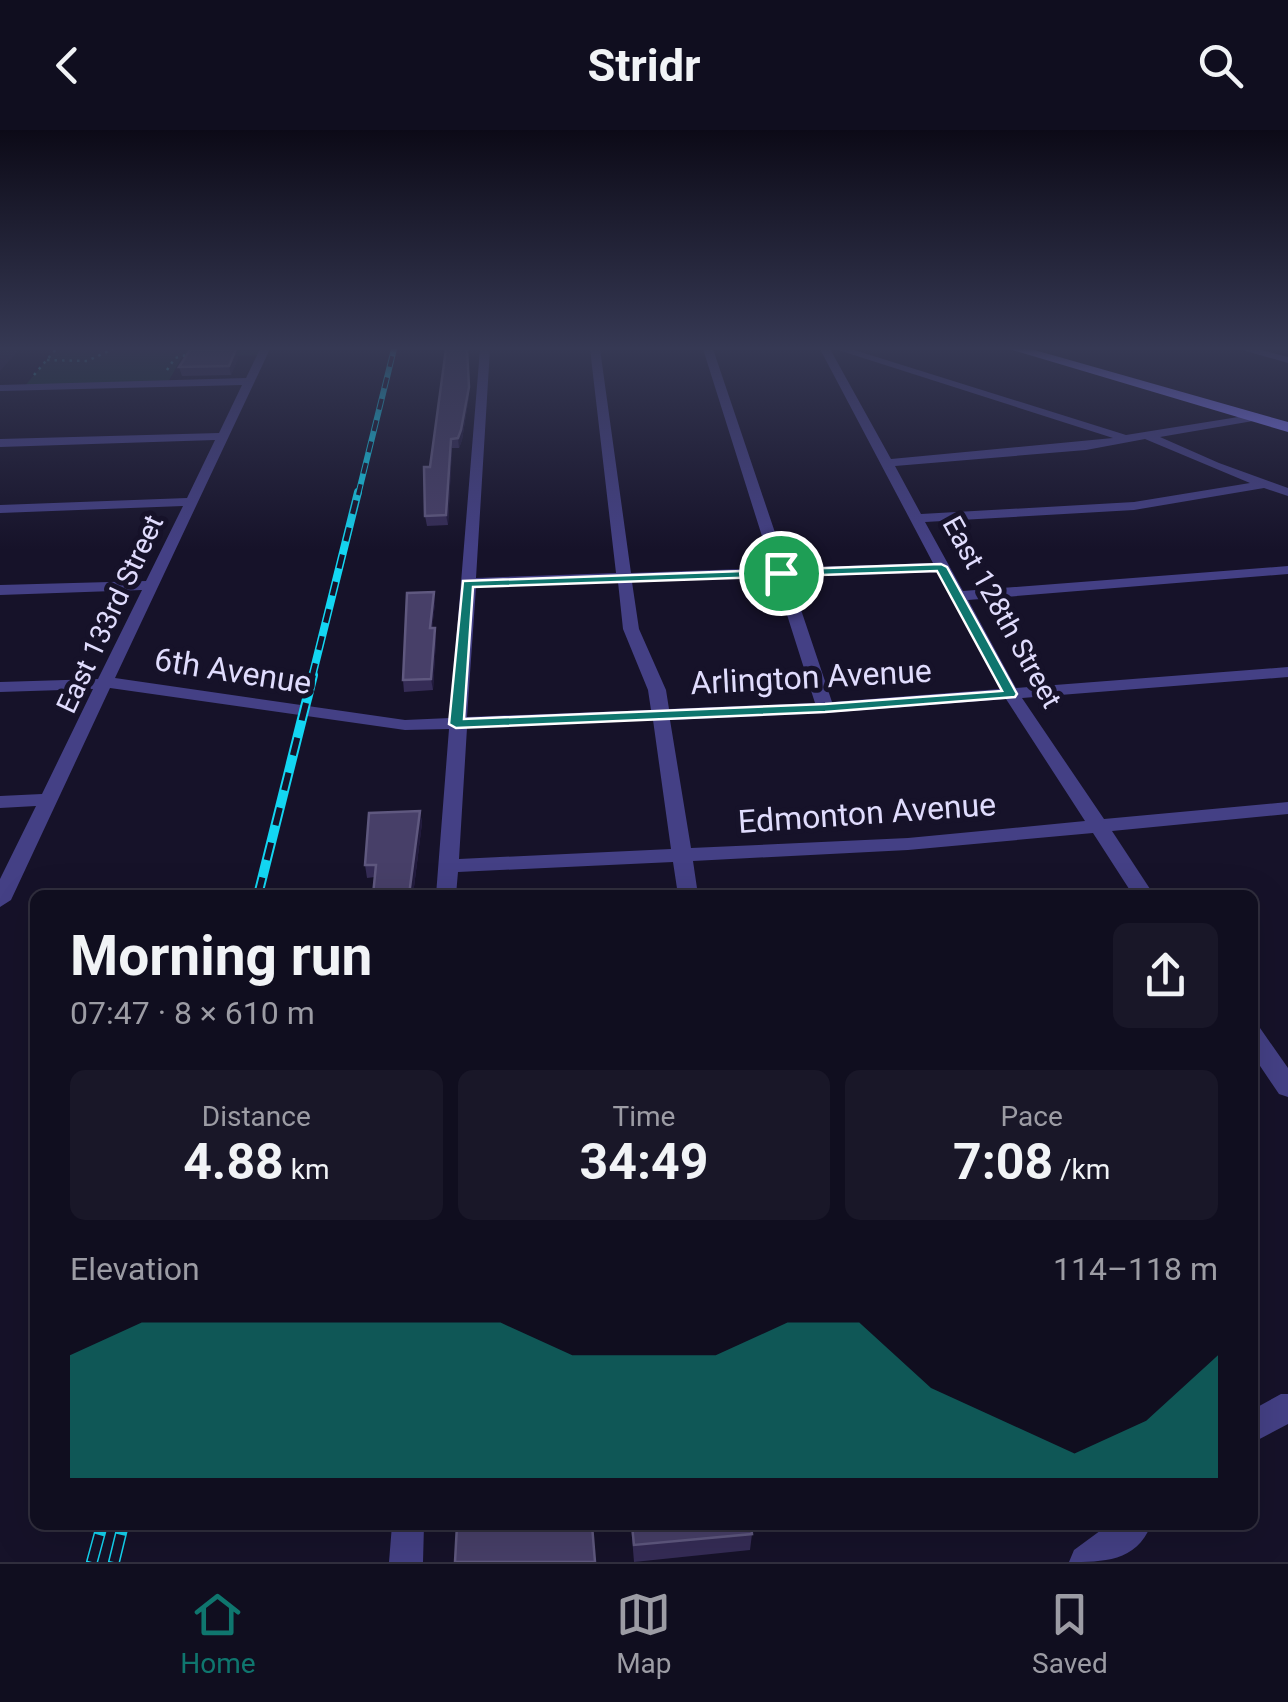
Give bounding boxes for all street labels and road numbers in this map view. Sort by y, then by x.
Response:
street label: East 133rd Street [50,510,170,718]
street label: East 128th Street [936,510,1068,714]
street label: 6th Avenue [152,640,314,702]
street label: Arlington Avenue [689,652,933,702]
street label: Edmonton Avenue [737,785,997,841]

